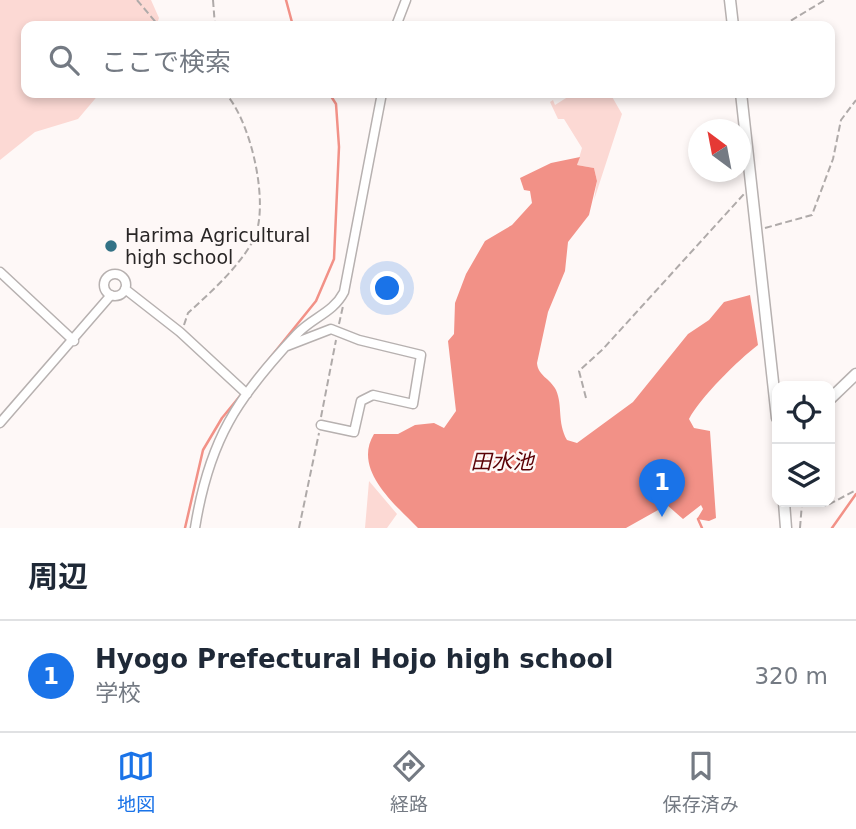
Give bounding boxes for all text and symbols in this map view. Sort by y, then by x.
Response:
search box [21,21,835,98]
icon: search [45,41,83,79]
text: ここで検索 [101,47,231,77]
north arrow [688,119,751,182]
place label: Harima Agricultural high school [125,224,310,268]
marker: Harima Agricultural high school [103,238,119,254]
your location [370,271,404,305]
map controls [772,381,835,507]
button: locate [772,381,835,444]
button: layers [772,444,835,507]
water label: 田水池 [471,450,535,474]
pin: 1 [639,459,685,517]
text: 周辺 [28,559,88,594]
text: Hyogo Prefectural Hojo high school [95,644,613,674]
text: 1 [43,663,59,689]
text: 320 m [754,663,828,689]
text: 学校 [95,680,141,706]
tab: 地図 [117,747,155,816]
tab: 経路 [390,747,428,816]
tab: 保存済み [663,747,739,816]

